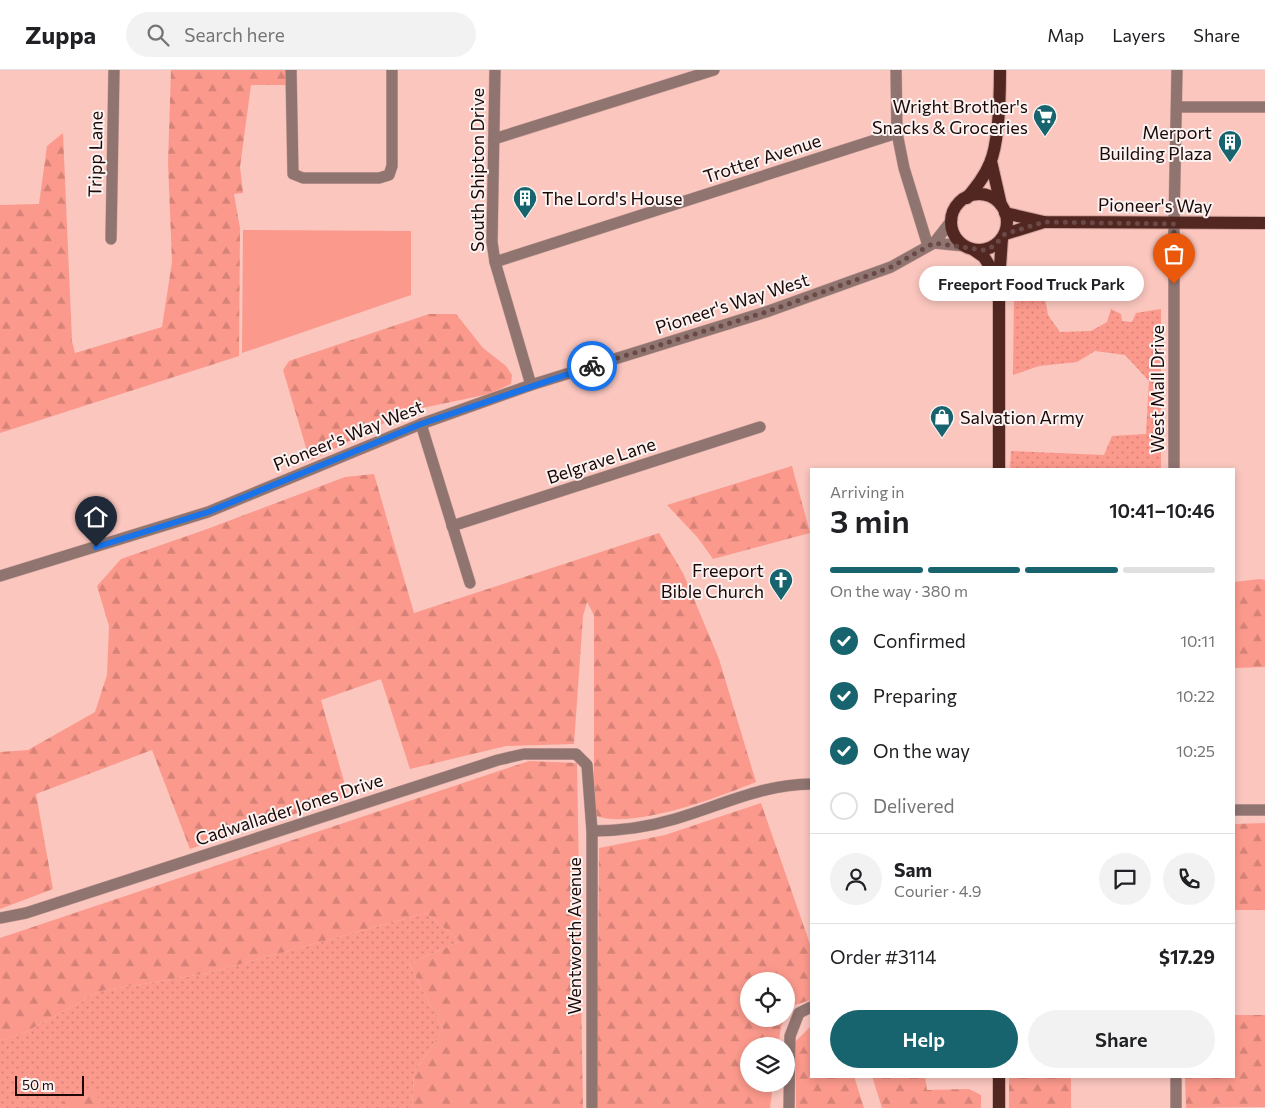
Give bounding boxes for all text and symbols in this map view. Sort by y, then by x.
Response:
search box [126,12,476,57]
text: Zuppa [25,20,96,49]
icon: search [144,21,172,49]
text: Search here [184,23,285,46]
text: Map [1047,24,1084,46]
text: Layers [1112,24,1165,46]
text: Share [1193,24,1240,46]
street label: South Shipton Drive [466,88,488,252]
place label: Wright Brother's Snacks & Groceries [872,95,1028,138]
supermarket icon: Wright Brother's Snacks & Groceries [1032,103,1058,137]
street label: Tripp Lane [83,111,107,197]
place label: Merport Building Plaza [1099,121,1212,164]
street label: Trotter Avenue [700,129,824,187]
building icon: Merport Building Plaza [1217,129,1243,163]
building icon: The Lord's House [512,185,538,219]
place label: The Lord's House [542,187,682,209]
street label: Pioneer's Way [1098,193,1212,217]
pin [1153,233,1195,284]
icon: bag [1160,240,1188,268]
callout: Freeport Food Truck Park [919,266,1144,302]
street label: Pioneer's Way West [653,268,811,338]
text: Freeport Food Truck Park [938,274,1125,293]
street label: West Mall Drive [1146,325,1168,453]
courier [567,341,617,391]
icon: bike [578,352,606,380]
street label: Pioneer's Way West [270,395,426,475]
shop icon: Salvation Army [929,404,955,438]
place label: Salvation Army [960,406,1084,428]
street label: Belgrave Lane [544,432,658,488]
text: Arriving in [830,482,904,501]
pin [75,496,117,547]
text: 10:41–10:46 [1109,499,1215,522]
text: 3 min [830,500,910,540]
icon: home [82,503,110,531]
place label: Freeport Bible Church [661,559,764,602]
church icon: Freeport Bible Church [768,567,794,601]
text: On the way · 380 m [830,581,968,600]
icon: check [830,627,858,655]
text: Confirmed [873,629,966,652]
text: 10:11 [1180,631,1215,650]
icon: check [830,682,858,710]
text: Preparing [873,684,957,707]
text: 10:22 [1176,686,1215,705]
icon: check [830,737,858,765]
text: On the way [873,739,970,762]
text: 10:25 [1176,741,1215,760]
street label: Cadwallader Jones Drive [192,768,386,850]
text: Delivered [873,794,954,817]
button: person [830,853,882,905]
button: chat [1099,853,1151,905]
button: phone [1163,853,1215,905]
street label: Wentworth Avenue [563,857,585,1015]
text: Sam [894,858,932,881]
text: Courier · 4.9 [894,881,981,900]
text: Order #3114 [830,945,936,968]
text: $17.29 [1159,945,1215,968]
map controls [740,972,795,1092]
button: locate [740,972,795,1027]
button: Help [830,1010,1018,1068]
button: Share [1028,1010,1215,1068]
button: layers [740,1037,795,1092]
scale bar [15,1073,84,1096]
text: 50 m [22,1076,54,1093]

